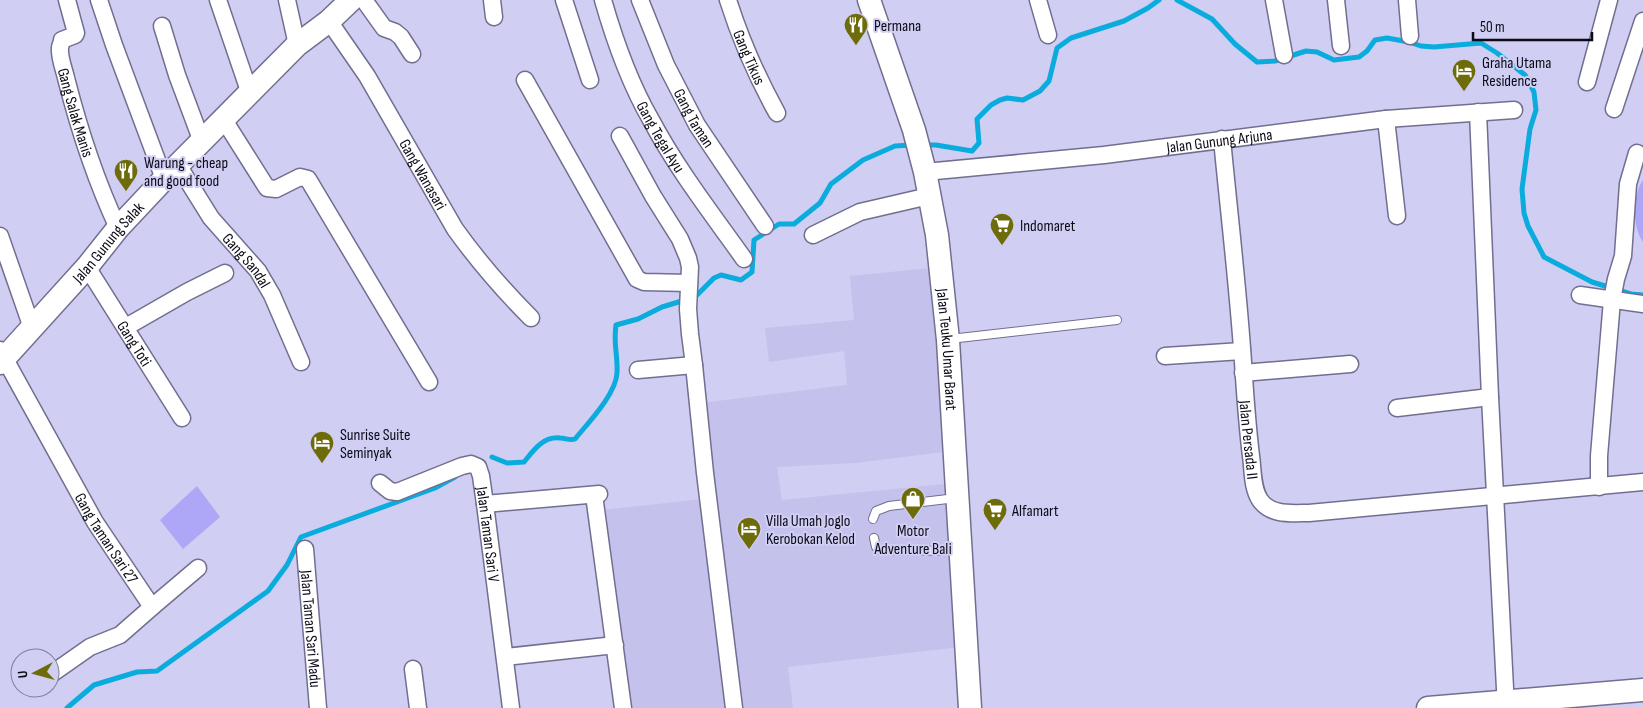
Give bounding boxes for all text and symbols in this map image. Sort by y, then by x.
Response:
scale bar [1473,10,1592,42]
restaurant icon: Permana [843,12,869,46]
place label: Permana [874,17,921,36]
text: 50 m [1480,18,1505,37]
street label: Gang Tikus [728,27,769,88]
place label: Graha Utama Residence [1482,54,1551,91]
hotel icon: Graha Utama Residence [1451,58,1477,92]
street label: Gang Salak Manis [53,66,97,160]
street label: Gang Taman [669,86,718,152]
street label: Gang Tegal Ayu [632,99,688,177]
street label: Jalan Gunung Arjuna [1164,126,1273,158]
street label: Gang Wanasari [394,136,450,214]
place label: Warung - cheap and good food [144,154,228,191]
restaurant icon: Warung - cheap and good food [113,158,139,192]
street label: Jalan Gunung Salak [68,199,148,288]
supermarket icon: Indomaret [989,212,1015,246]
place label: Indomaret [1020,217,1076,236]
street label: Gang Sandal [218,230,274,292]
street label: Jalan Teuku Umar Barat [932,287,960,411]
street label: Gang Toti [112,318,155,370]
street label: Jalan Persada II [1235,399,1261,480]
place label: Sunrise Suite Seminyak [340,426,410,463]
hotel icon: Sunrise Suite Seminyak [309,430,335,464]
street label: Jalan Taman Sari V [472,485,503,584]
shop icon: Motor Adventure Bali [900,486,926,520]
street label: Gang Taman Sari 27 [70,490,142,588]
supermarket icon: Alfamart [982,497,1008,531]
place label: Alfamart [1011,502,1059,521]
place label: Villa Umah Joglo Kerobokan Kelod [766,512,855,549]
hotel icon: Villa Umah Joglo Kerobokan Kelod [736,516,762,550]
place label: Motor Adventure Bali [873,522,952,559]
street label: Jalan Taman Sari Madu [296,568,324,688]
north arrow [10,648,60,698]
text: U [14,670,31,679]

